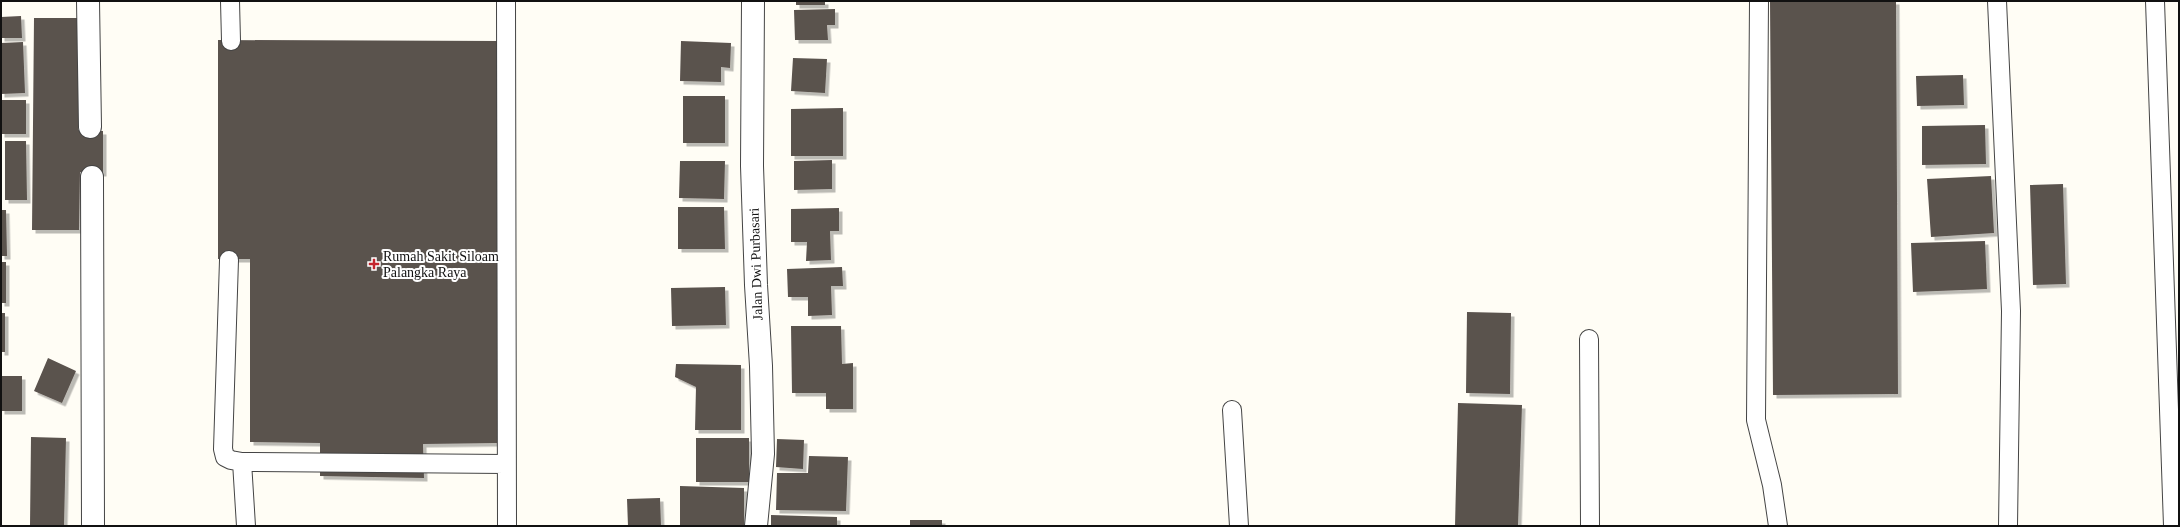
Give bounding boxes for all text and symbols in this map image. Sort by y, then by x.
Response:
street label: Jalan Dwi Purbasari [747,207,765,321]
place label: Rumah Sakit Siloam Palangka Raya [383,249,499,280]
marker: Rumah Sakit Siloam Palangka Raya [368,258,380,270]

